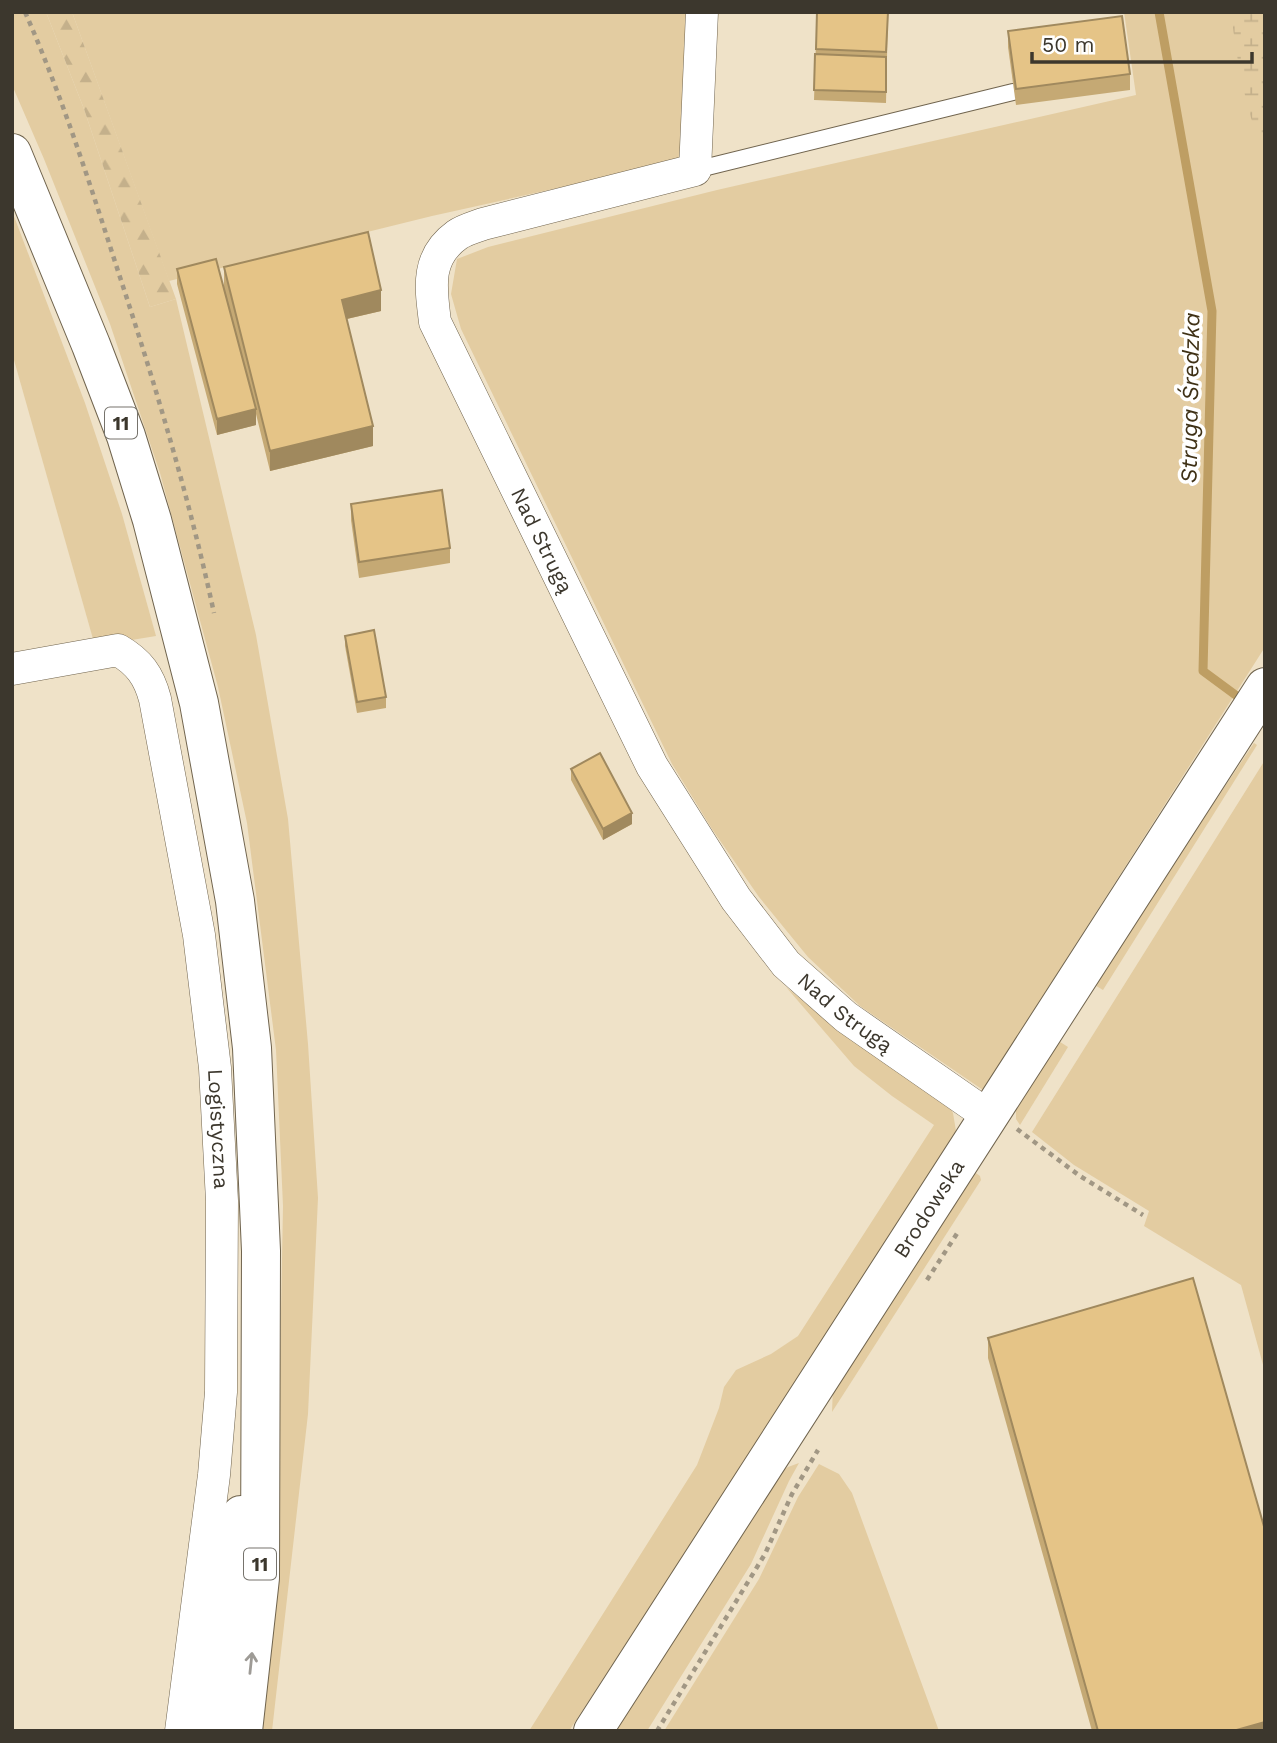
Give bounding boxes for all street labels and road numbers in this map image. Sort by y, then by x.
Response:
road number: 11 [105,408,137,438]
street label: Nad Strugą [506,483,579,597]
street label: Nad Strugą [793,967,898,1058]
street label: Logistyczna [203,1068,234,1190]
street label: Brodowska [888,1155,970,1262]
road number: 11 [244,1548,276,1580]

